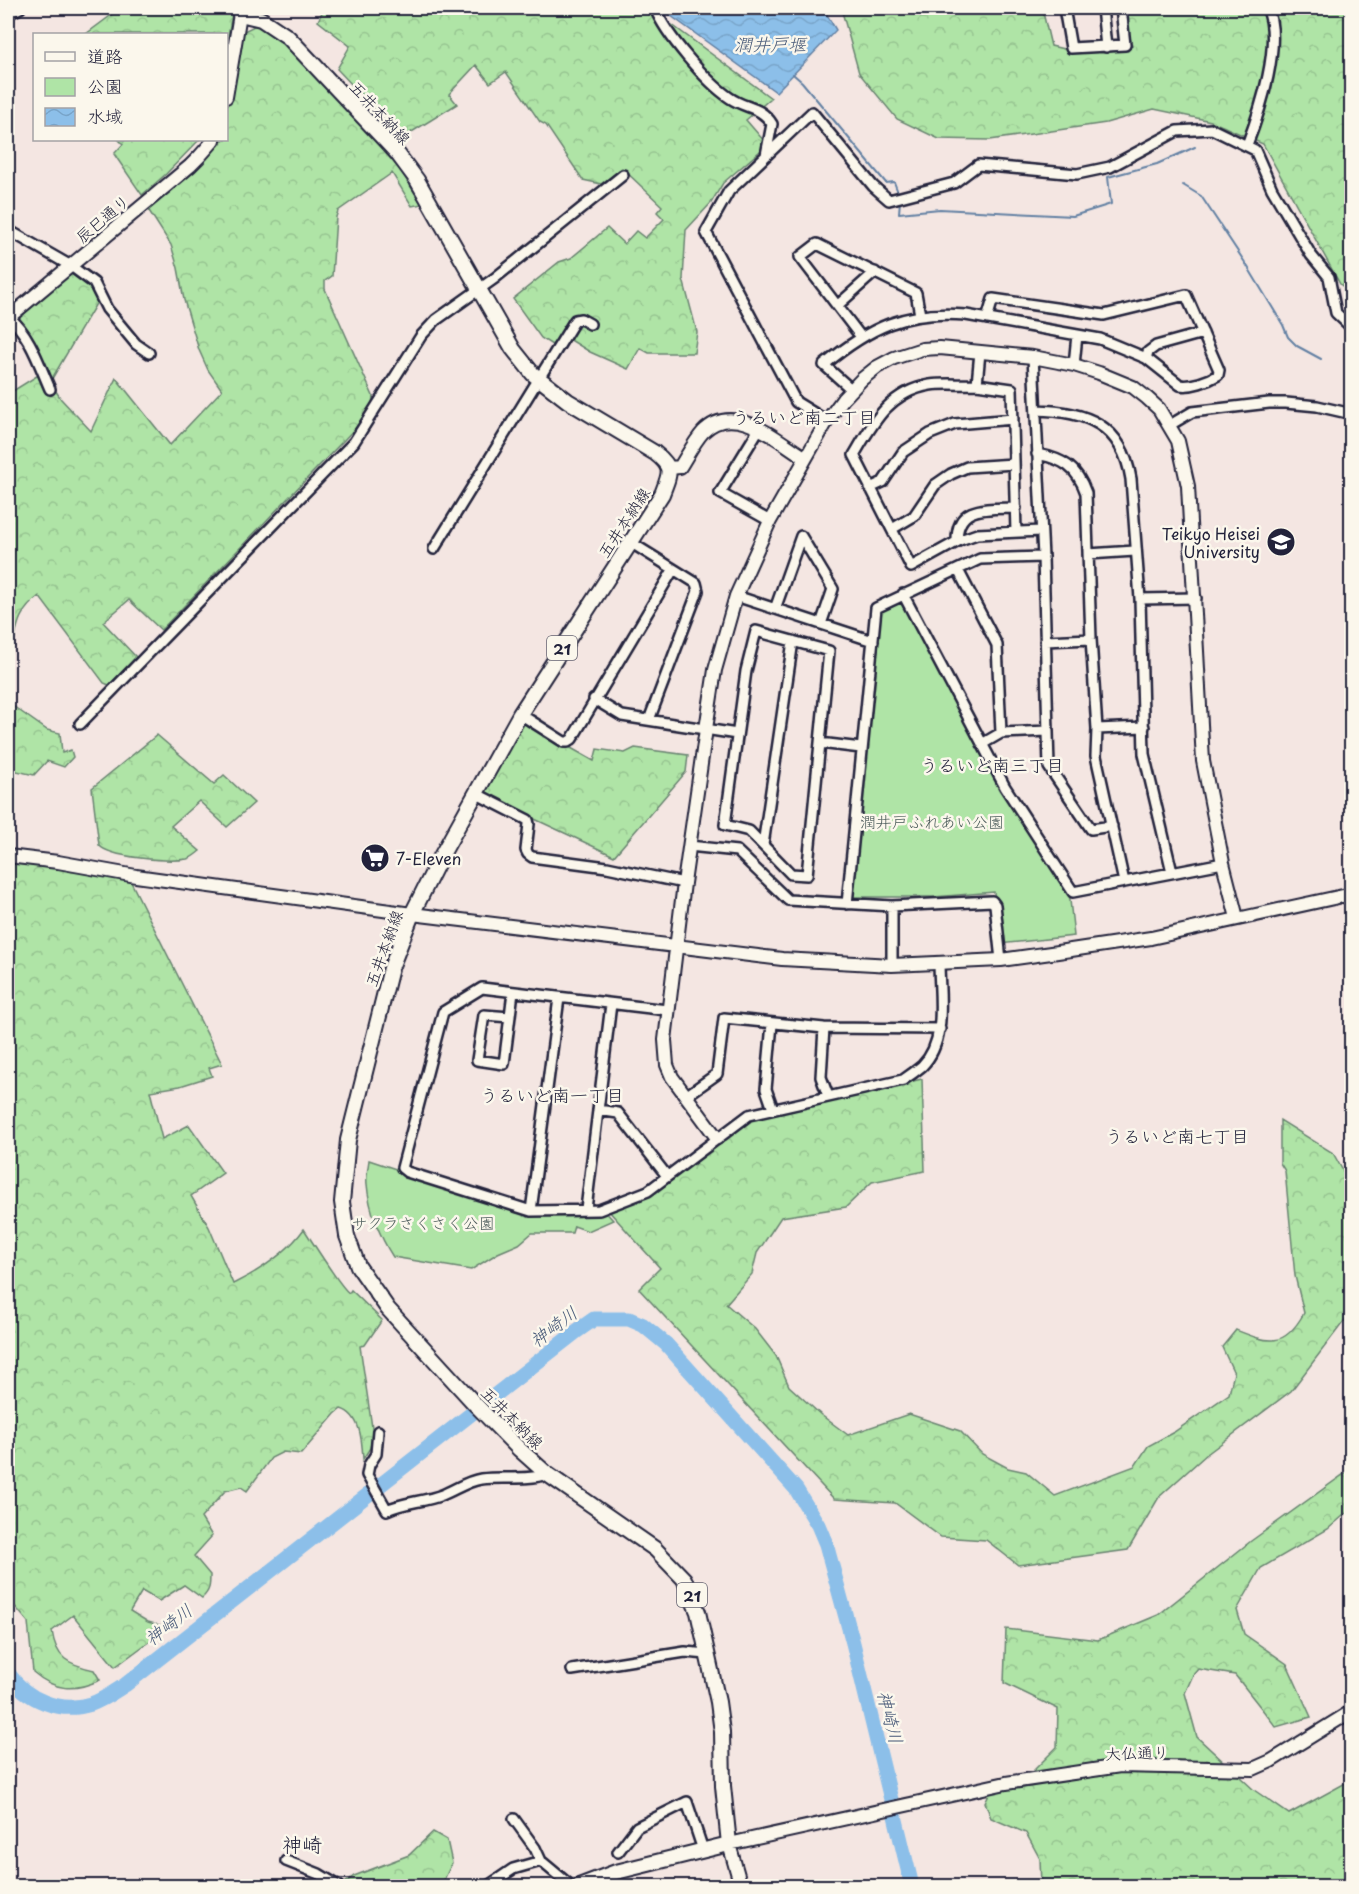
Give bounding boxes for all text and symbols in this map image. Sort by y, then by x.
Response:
water label: 潤井戸堰 [734,30,808,57]
legend [33,33,228,141]
text: 道路 [87,42,123,69]
text: 公園 [87,72,123,99]
street label: 五井本納線 [345,75,417,149]
text: 水域 [87,102,123,129]
street label: 辰巳通り [70,188,134,248]
district label: うるいど南二丁目 [732,403,876,430]
street label: 五井本納線 [591,482,655,562]
place label: Teikyo Heisei University [1162,521,1260,563]
school or university icon: Teikyo Heisei University [1265,526,1297,558]
road number: 21 [547,636,577,660]
district label: うるいど南三丁目 [920,751,1064,778]
park label: 潤井戸ふれあい公園 [860,809,1004,833]
supermarket icon: 7-Eleven [359,842,391,874]
place label: 7-Eleven [396,846,461,870]
street label: 五井本納線 [358,906,408,990]
district label: うるいど南一丁目 [480,1081,624,1108]
district label: うるいど南七丁目 [1105,1122,1249,1149]
park label: サクラさくさく公園 [351,1210,495,1234]
water label: 神崎川 [523,1299,583,1353]
street label: 五井本納線 [476,1380,550,1454]
road number: 21 [677,1583,707,1607]
water label: 神崎川 [138,1597,198,1651]
water label: 神崎川 [871,1688,911,1746]
street label: 大仏通り [1105,1739,1169,1765]
district label: 神崎 [282,1829,322,1859]

